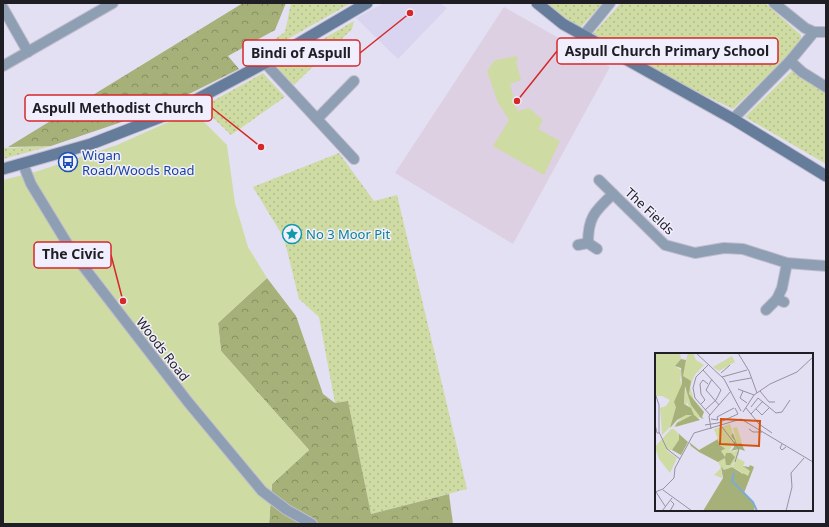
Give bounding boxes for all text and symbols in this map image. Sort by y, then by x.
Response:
callout: Aspull Church Primary School [557,38,778,64]
callout: Bindi of Aspull [243,40,360,66]
text: Aspull Church Primary School [565,41,769,60]
text: Bindi of Aspull [251,43,351,62]
callout: Aspull Methodist Church [25,95,212,121]
text: Aspull Methodist Church [32,98,204,117]
place label: Wigan Road/Woods Road [82,146,194,179]
bus stop icon: Wigan Road/Woods Road [57,151,79,173]
street label: The Fields [622,184,678,238]
place icon: No 3 Moor Pit [281,223,303,245]
place label: No 3 Moor Pit [306,225,390,243]
callout: The Civic [34,242,111,268]
text: The Civic [42,244,104,263]
street label: Woods Road [132,313,194,385]
inset map [655,353,813,511]

